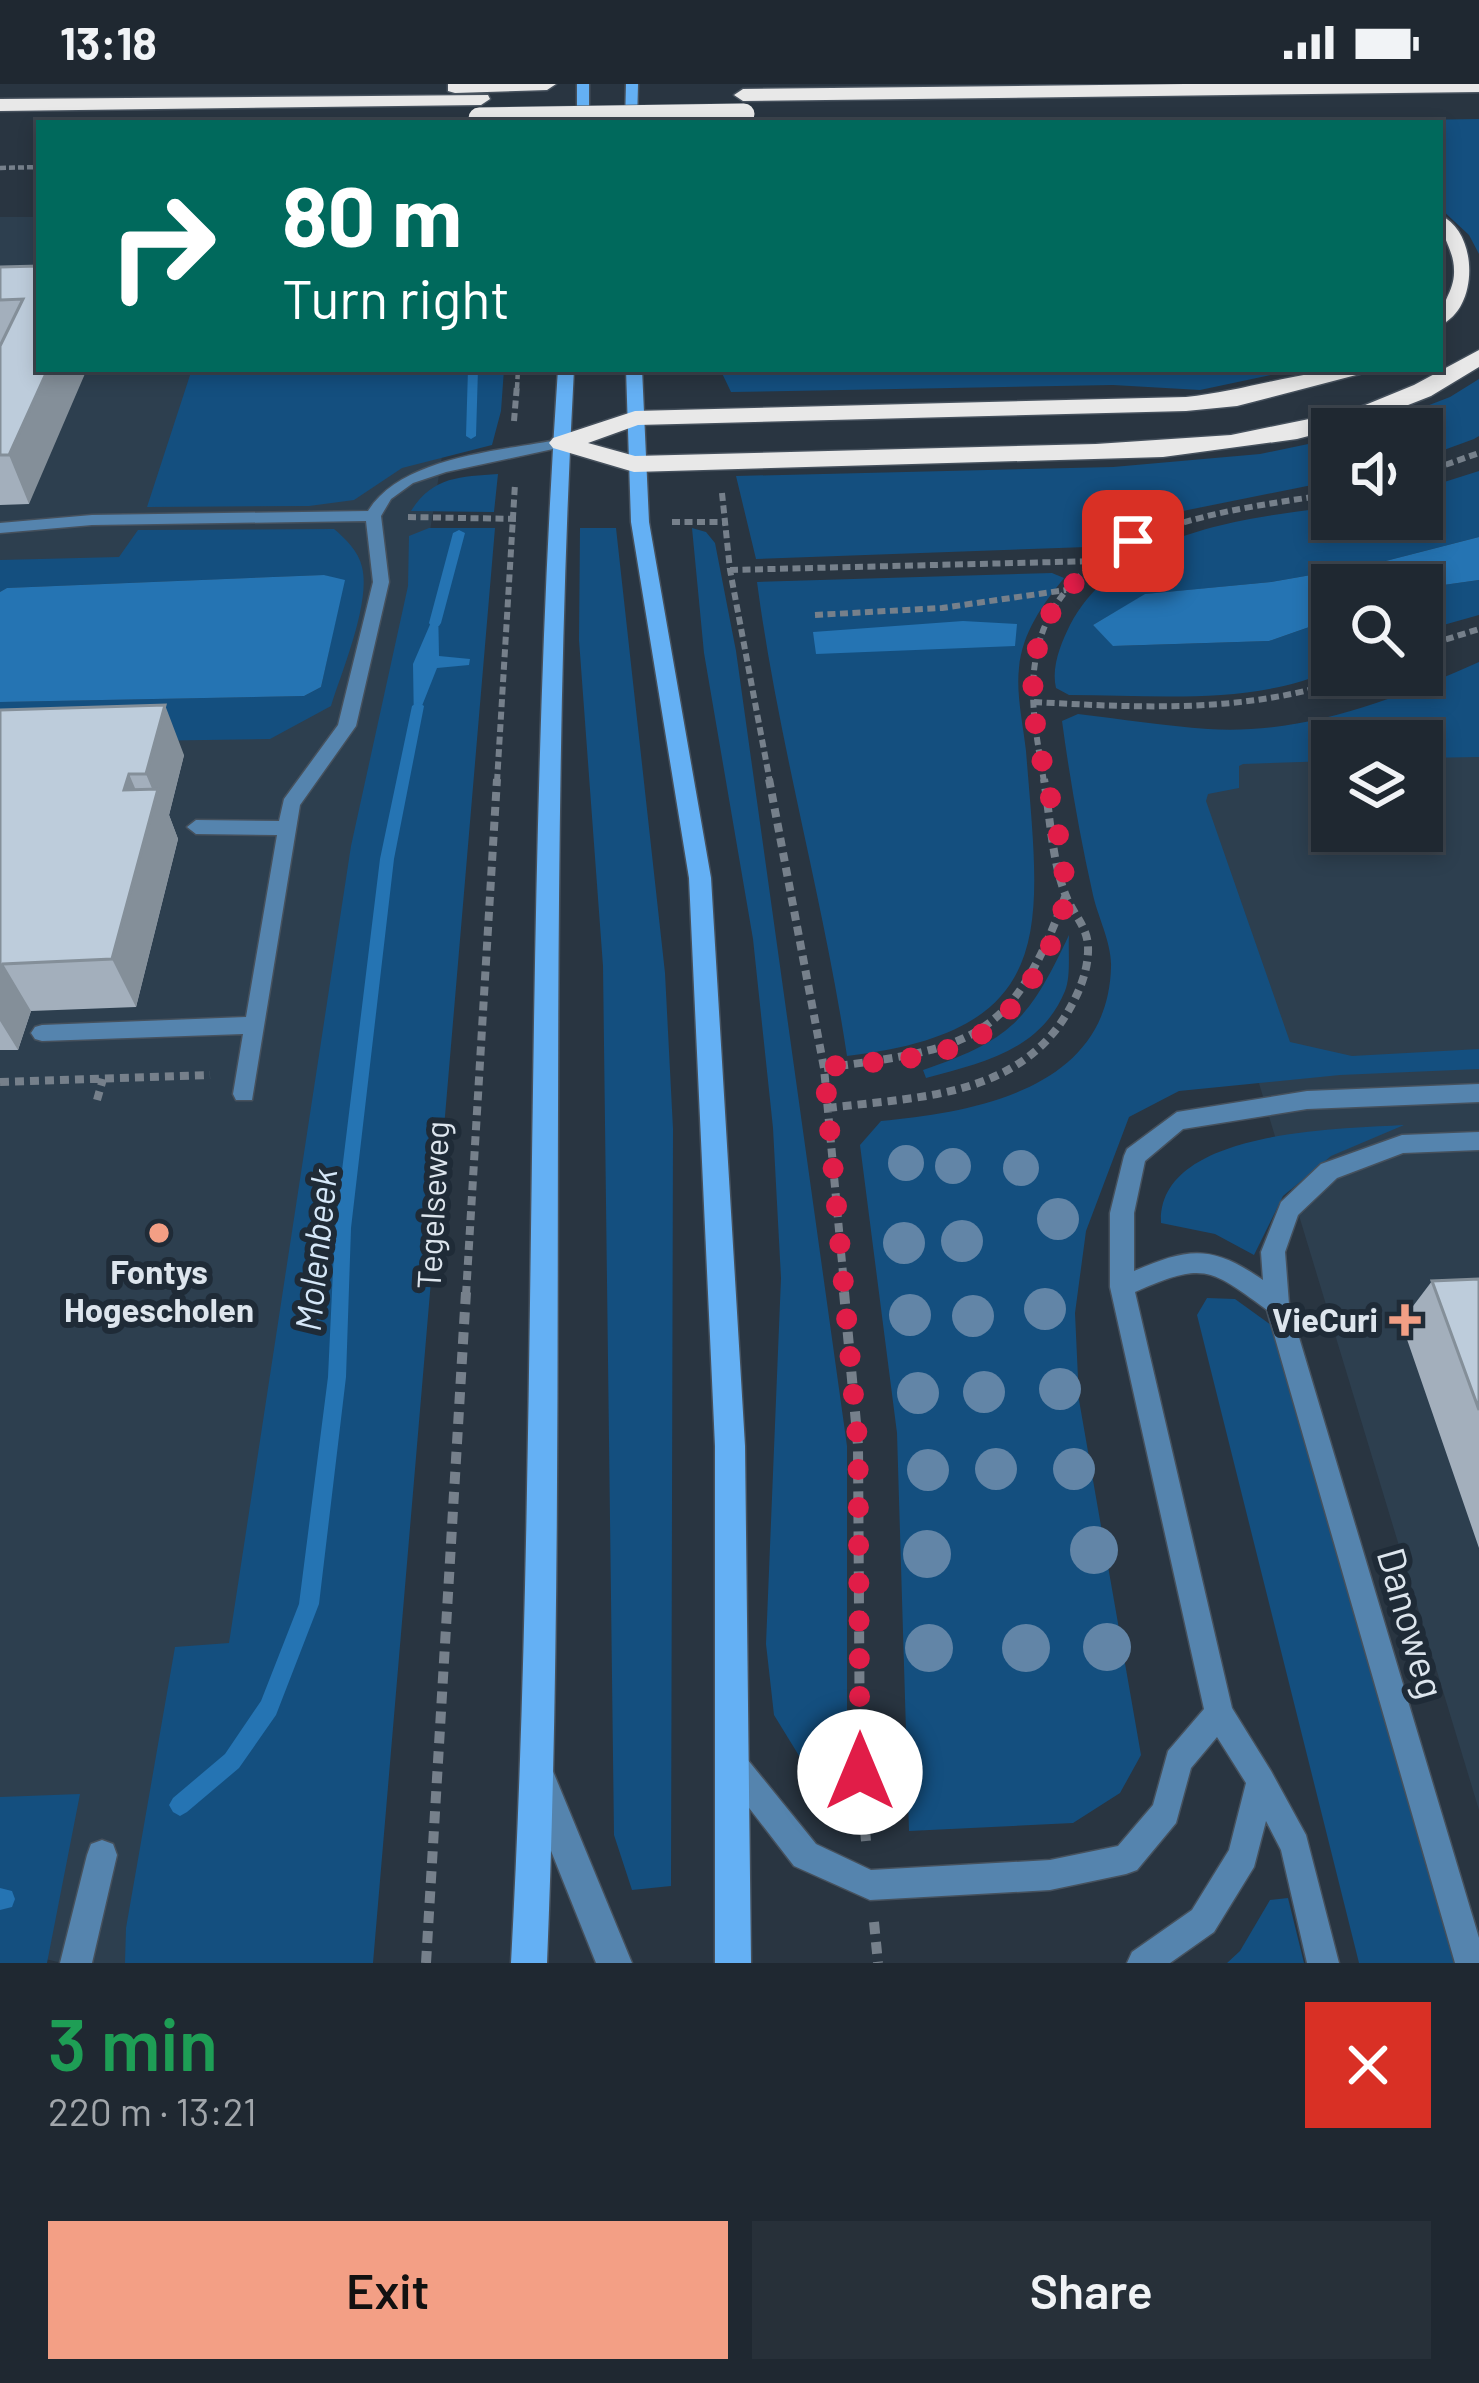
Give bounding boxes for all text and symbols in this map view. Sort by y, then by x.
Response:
text: 13:18 [60,15,157,69]
text: 80 m [282,163,462,264]
icon: right [84,168,240,324]
text: Turn right [282,265,510,330]
map controls [1311,408,1443,852]
button: sound [1311,408,1443,540]
pin [1082,490,1184,592]
icon: arrive [1100,508,1166,574]
button: search [1311,564,1443,696]
button: layers [1311,720,1443,852]
street label: Tegelseweg [408,1120,456,1290]
water label: Molenbeek [285,1166,344,1333]
marker: Fontys Hogescholen [146,1220,172,1246]
place label: Fontys Hogescholen [64,1251,254,1329]
place label: VieCuri [1272,1299,1378,1339]
marker: VieCuri [1389,1304,1421,1336]
street label: Danoweg [1369,1542,1456,1703]
position arrow [797,1709,923,1835]
text: 3 min [48,1999,218,2085]
button: close [1305,2002,1431,2128]
text: 220 m · 13:21 [48,2087,257,2134]
button: Exit [48,2221,728,2359]
button: Share [752,2221,1431,2359]

